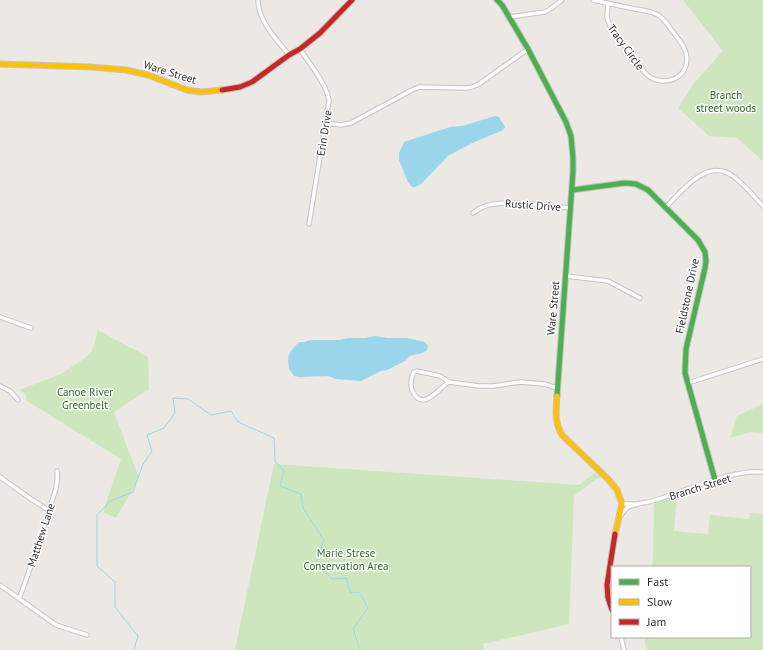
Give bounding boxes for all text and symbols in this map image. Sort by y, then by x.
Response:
street label: Tracy Circle [605,21,648,73]
street label: Ware Street [142,57,198,87]
park label: Branch street woods [696,88,756,115]
street label: Erin Drive [313,109,335,157]
street label: Rustic Drive [505,196,562,214]
street label: Fieldstone Drive [672,257,702,335]
street label: Ware Street [544,280,562,336]
park label: Canoe River Greenbelt [57,385,113,412]
street label: Branch Street [668,471,733,503]
street label: Matthew Lane [24,501,58,569]
park label: Marie Strese Conservation Area [304,546,388,573]
legend [611,566,751,638]
text: Fast [647,574,668,589]
text: Slow [647,594,672,609]
text: Jam [646,614,666,629]

